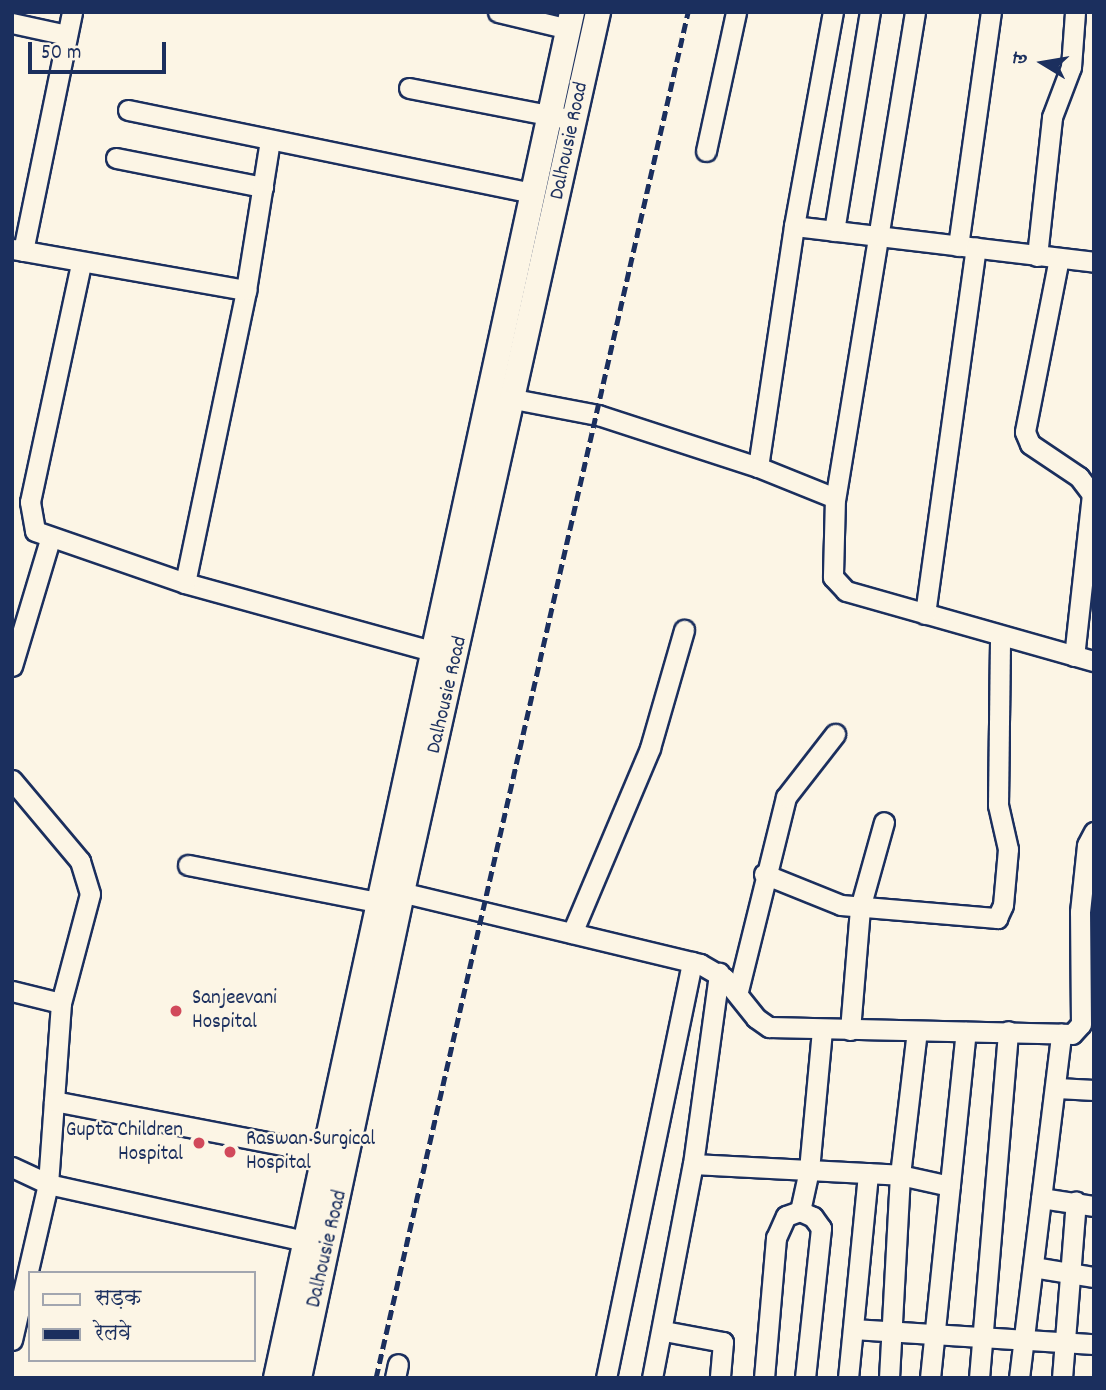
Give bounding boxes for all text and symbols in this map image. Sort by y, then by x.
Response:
scale bar [32,28,170,72]
north arrow [1008,28,1078,98]
text: 50 m [41,39,81,69]
text: उ [1008,51,1036,67]
street label: Dalhousie Road [545,80,595,202]
street label: Dalhousie Road [422,634,474,756]
place label: Sanjeevani Hospital [192,986,277,1036]
marker: Sanjeevani Hospital [166,1001,186,1021]
place label: Gupta Children Hospital [66,1118,183,1168]
place label: Raswan Surgical Hospital [246,1127,375,1177]
marker: Gupta Children Hospital [189,1133,209,1153]
marker: Raswan Surgical Hospital [220,1142,240,1162]
street label: Dalhousie Road [302,1188,354,1310]
legend [28,1271,256,1362]
text: सड़क [95,1285,141,1315]
text: रेलवे [95,1320,131,1350]

